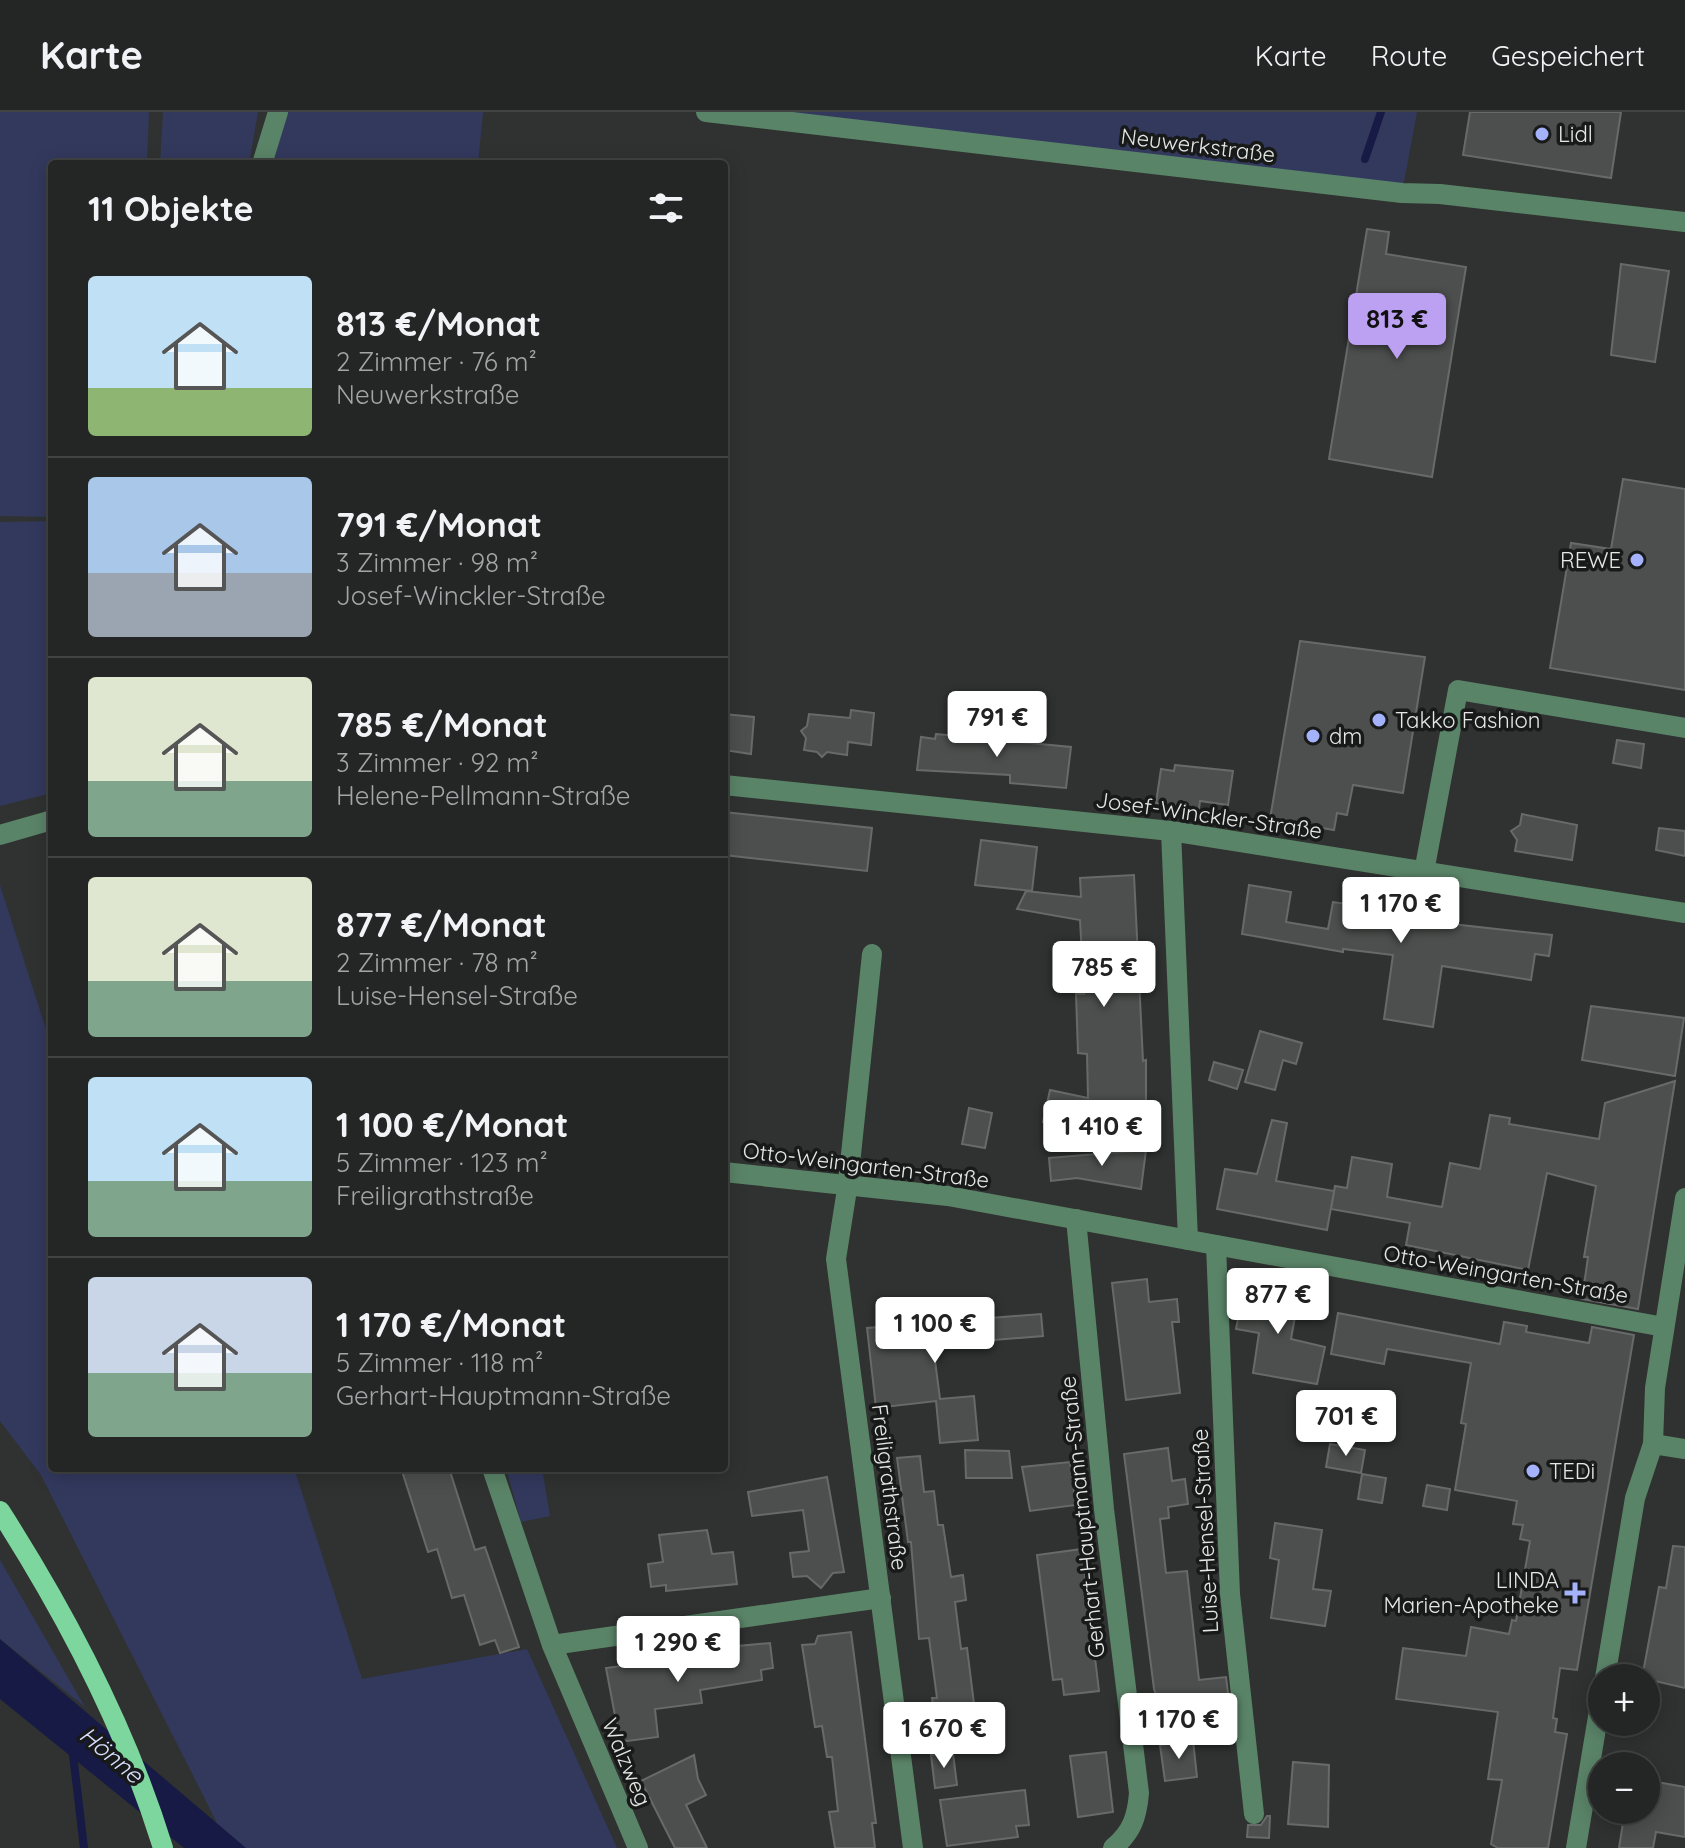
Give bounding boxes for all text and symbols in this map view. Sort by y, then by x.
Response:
text: Karte [40,31,143,79]
text: Karte [1255,38,1327,73]
text: Route [1371,38,1447,73]
text: Gespeichert [1491,38,1645,73]
place label: Lidl [1558,120,1593,148]
street label: Neuwerkstraße [1119,122,1277,168]
marker: Lidl [1533,125,1551,143]
icon: filters [644,186,688,230]
text: 11 Objekte [88,187,254,230]
pin: 813 € [1341,293,1453,361]
text: 813 €/Monat [336,302,541,345]
text: 813 € [1366,302,1428,335]
icon: home [152,308,248,404]
text: 2 Zimmer · 76 m² [336,345,537,378]
text: Neuwerkstraße [336,378,519,411]
text: 791 €/Monat [336,503,542,546]
icon: home [152,509,248,605]
text: 3 Zimmer · 98 m² [336,546,538,579]
place label: REWE [1560,546,1621,574]
marker: REWE [1628,551,1646,569]
text: Josef-Winckler-Straße [336,579,606,612]
pin: 791 € [941,691,1053,759]
text: 791 € [966,700,1028,733]
text: 785 €/Monat [336,703,548,746]
place label: Takko Fashion [1395,706,1541,734]
icon: home [152,709,248,805]
marker: Takko Fashion [1370,711,1388,729]
place label: dm [1329,722,1362,750]
marker: dm [1304,727,1322,745]
text: 3 Zimmer · 92 m² [336,746,538,779]
text: Helene-Pellmann-Straße [336,779,631,812]
street label: Josef-Winckler-Straße [1094,785,1324,845]
pin: 1 170 € [1327,877,1475,945]
text: 1 170 € [1360,886,1442,919]
text: 877 €/Monat [336,903,547,946]
icon: home [152,909,248,1005]
pin: 785 € [1048,941,1160,1009]
text: 2 Zimmer · 78 m² [336,946,538,979]
text: 785 € [1070,950,1138,983]
text: Luise-Hensel-Straße [336,979,578,1012]
pin: 1 410 € [1028,1100,1176,1168]
text: 1 100 €/Monat [336,1103,568,1146]
icon: home [152,1109,248,1205]
text: 1 410 € [1061,1109,1143,1142]
street label: Otto-Weingarten-Straße [741,1136,991,1194]
text: 5 Zimmer · 123 m² [336,1146,548,1179]
text: Freiligrathstraße [336,1179,534,1212]
street label: Otto-Weingarten-Straße [1381,1239,1631,1309]
pin: 877 € [1222,1268,1334,1336]
text: 877 € [1245,1277,1311,1310]
pin: 1 100 € [861,1297,1009,1365]
text: 1 170 €/Monat [336,1303,566,1346]
text: 1 100 € [893,1306,977,1339]
icon: home [152,1309,248,1405]
text: 5 Zimmer · 118 m² [336,1346,543,1379]
street label: Gerhart-Hauptmann-Straße [1053,1375,1111,1659]
text: Gerhart-Hauptmann-Straße [336,1379,671,1412]
pin: 701 € [1290,1390,1402,1458]
text: 701 € [1314,1399,1378,1432]
street label: Freiligrathstraße [866,1402,914,1572]
street label: Luise-Hensel-Straße [1186,1428,1224,1634]
place label: TEDi [1549,1457,1595,1485]
marker: TEDi [1524,1462,1542,1480]
place label: LINDA Marien-Apotheke [1384,1566,1559,1619]
marker: LINDA Marien-Apotheke [1566,1584,1584,1602]
pin: 1 290 € [604,1616,752,1684]
text: 1 290 € [635,1625,721,1658]
map controls [1588,1664,1660,1824]
button: + [1588,1664,1660,1736]
pin: 1 170 € [1105,1693,1253,1761]
pin: 1 670 € [870,1702,1018,1770]
text: 1 170 € [1138,1702,1220,1735]
text: 1 670 € [901,1711,987,1744]
street label: Walzweg [596,1714,658,1810]
water label: Hönne [74,1719,150,1790]
button: − [1588,1752,1660,1824]

